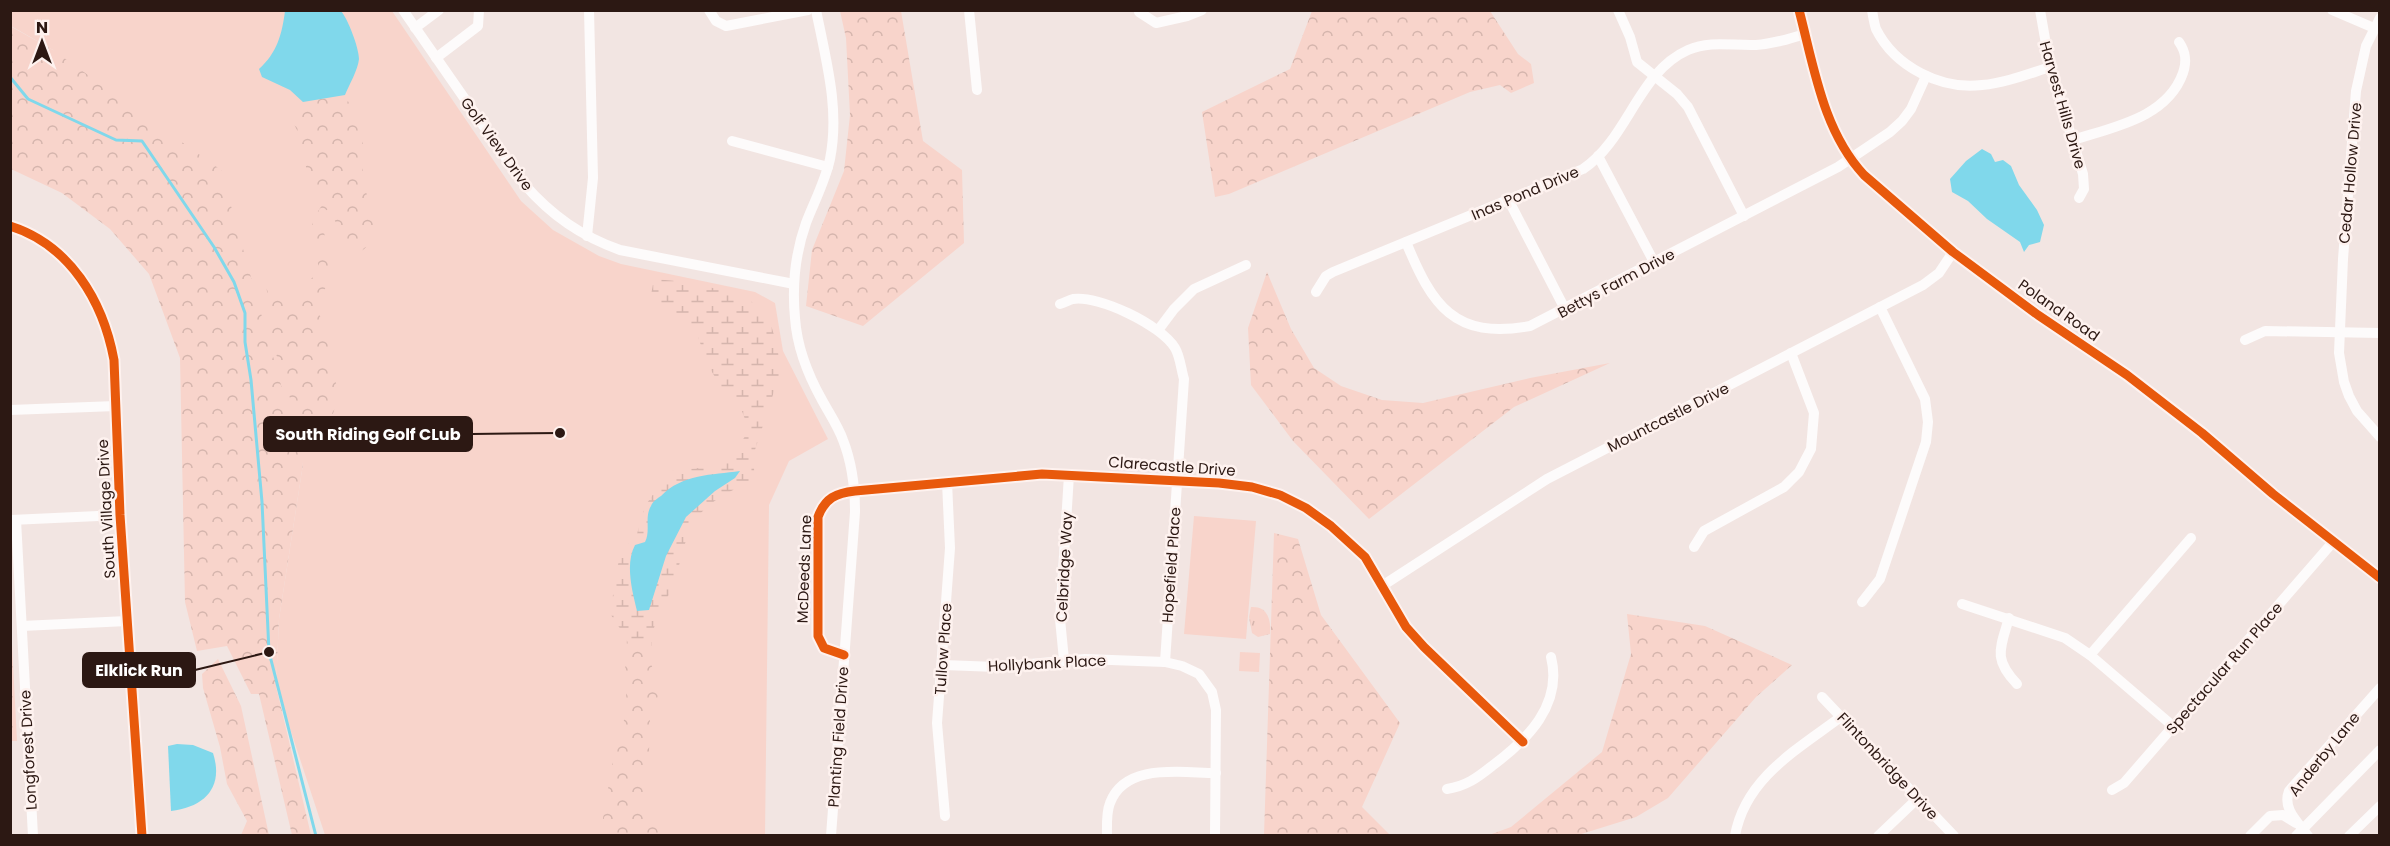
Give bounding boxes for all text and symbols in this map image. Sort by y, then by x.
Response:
north arrow [12,12,72,72]
text: N [36,16,48,39]
street label: Harvest Hills Drive [2035,39,2091,171]
street label: Golf View Drive [456,93,538,195]
street label: Cedar Hollow Drive [2333,102,2367,244]
street label: Inas Pond Drive [1468,161,1582,225]
street label: Bettys Farm Drive [1554,243,1678,323]
street label: Poland Road [2014,274,2104,346]
street label: Mountcastle Drive [1603,377,1733,457]
callout: South Riding Golf CLub [264,417,472,451]
text: South Riding Golf CLub [276,423,461,446]
street label: South Village Drive [92,439,120,579]
street label: Clarecastle Drive [1108,451,1236,481]
street label: Hopefield Place [1156,506,1186,624]
street label: Celbridge Way [1051,511,1077,623]
street label: McDeeds Lane [792,514,816,624]
street label: Spectacular Run Place [2161,598,2287,738]
street label: Tullow Place [929,602,957,696]
street label: Hollybank Place [987,649,1107,677]
callout: Elklick Run [83,653,195,687]
text: Elklick Run [95,659,183,682]
street label: Planting Field Drive [823,666,853,808]
street label: Longforest Drive [14,689,42,811]
street label: Anderby Lane [2283,707,2365,801]
street label: Flintonbridge Drive [1833,708,1943,824]

